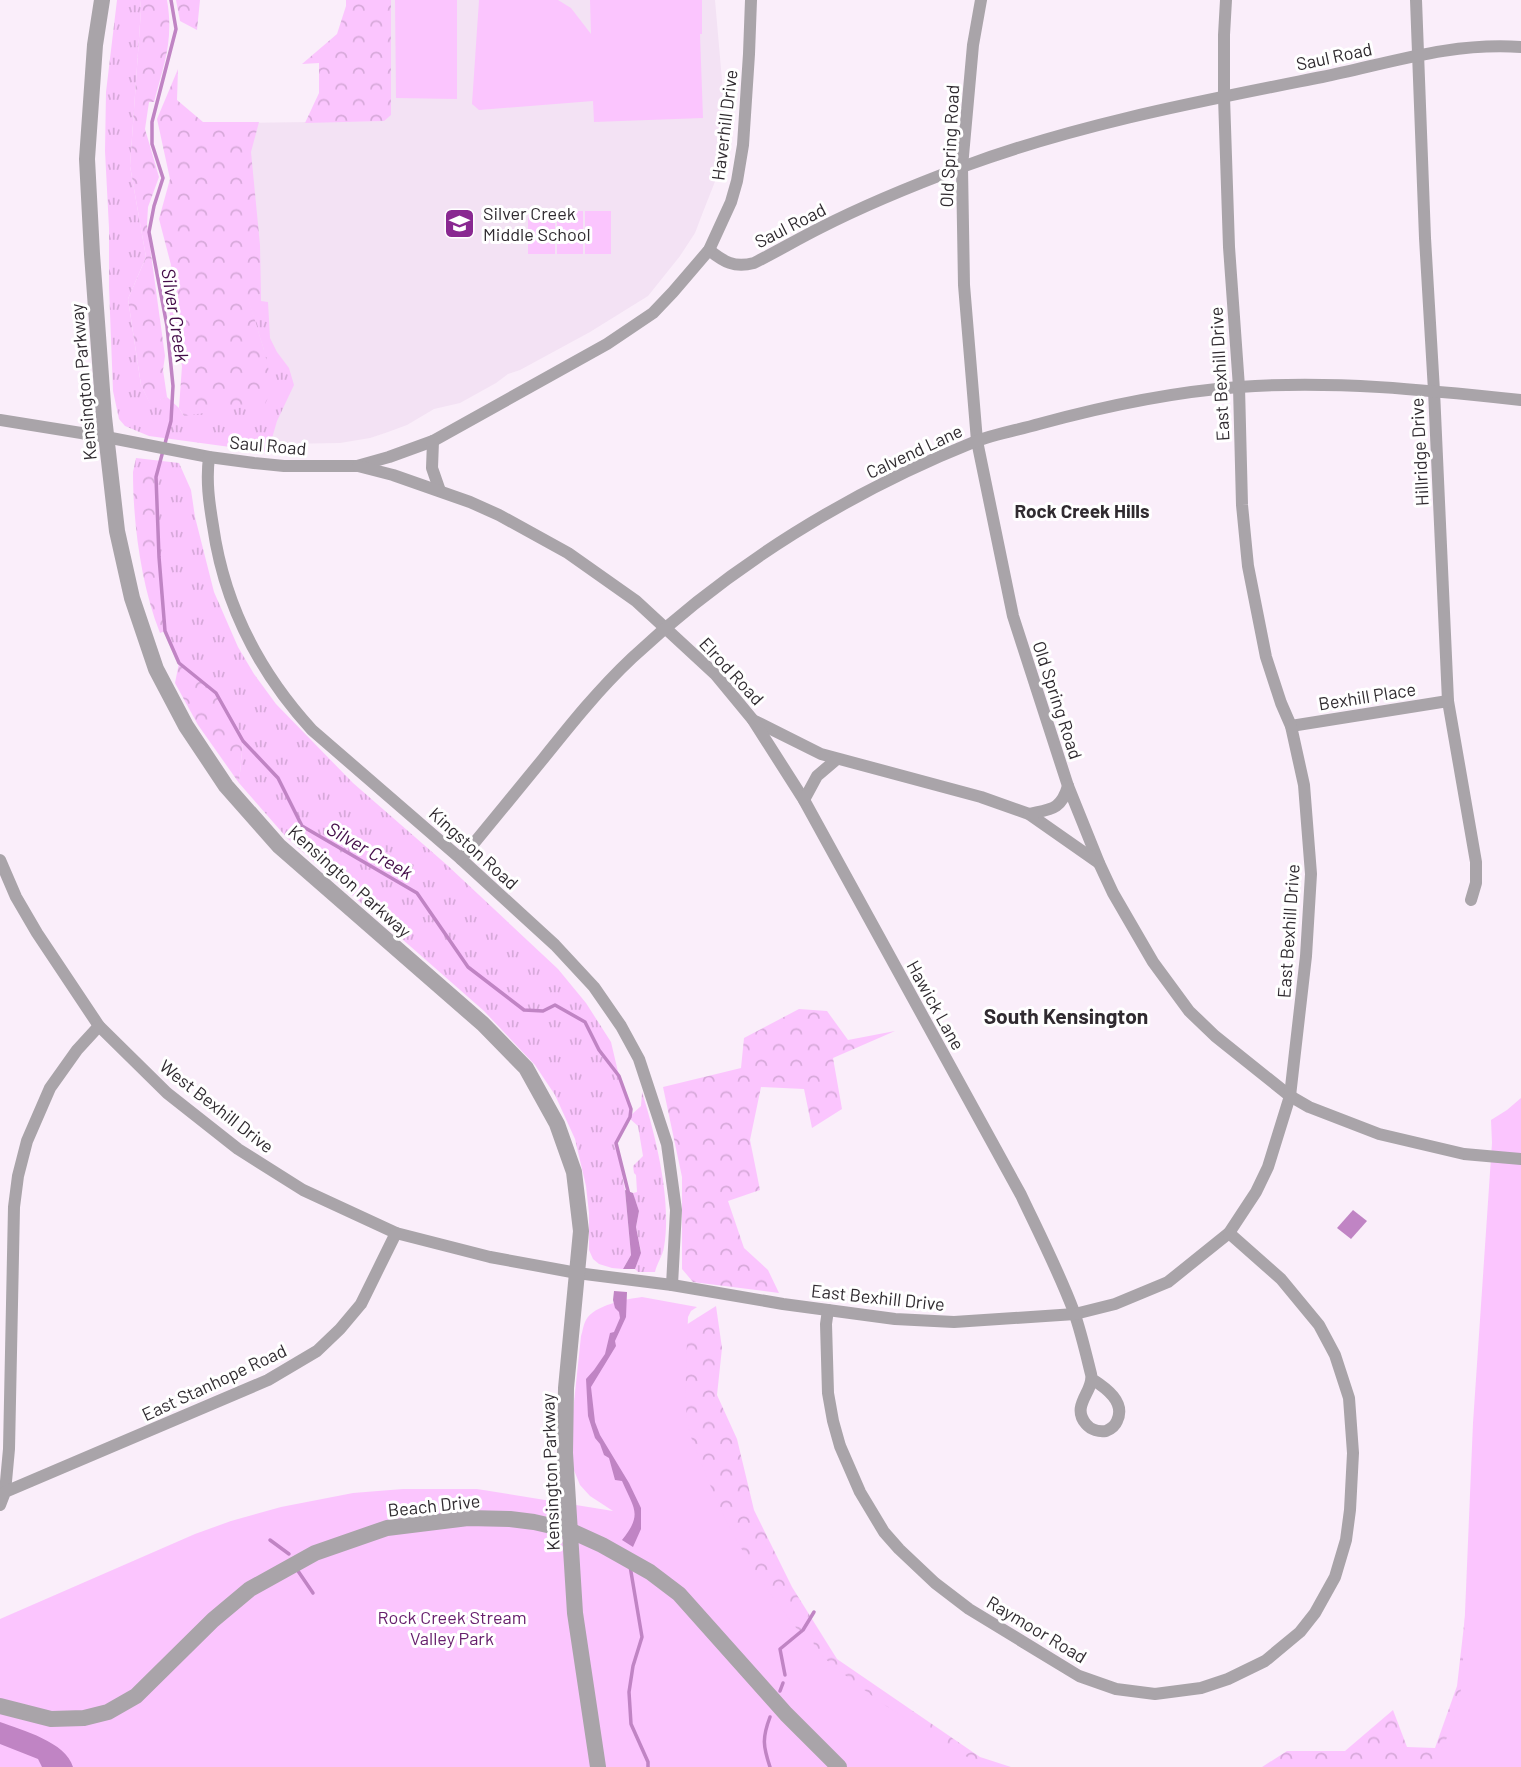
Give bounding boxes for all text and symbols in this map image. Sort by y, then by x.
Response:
street label: Saul Road [1294,37,1374,75]
street label: Haverhill Drive [706,68,742,182]
street label: Old Spring Road [935,84,963,208]
street label: Saul Road [751,198,829,252]
place label: Silver Creek Middle School [483,202,591,245]
school or university icon: Silver Creek Middle School [443,206,477,240]
water label: Silver Creek [157,266,195,364]
street label: Kensington Parkway [65,303,101,461]
street label: East Bexhill Drive [1204,306,1234,442]
street label: Hillridge Drive [1405,397,1433,507]
street label: Calvend Lane [862,419,966,483]
street label: Saul Road [229,431,307,459]
district label: Rock Creek Hills [1014,499,1150,522]
street label: Elrod Road [695,633,769,709]
street label: Old Spring Road [1029,638,1087,762]
street label: Bexhill Place [1317,677,1417,715]
street label: Kingston Road [425,802,523,894]
water label: Silver Creek [323,816,418,884]
street label: Kensington Parkway [284,820,416,942]
street label: East Bexhill Drive [1272,863,1304,999]
street label: Hawick Lane [902,956,970,1054]
district label: South Kensington [984,1003,1148,1028]
street label: West Bexhill Drive [156,1055,278,1157]
street label: East Bexhill Drive [810,1279,946,1315]
street label: East Stanhope Road [138,1339,290,1425]
street label: Kensington Parkway [536,1393,564,1551]
street label: Beach Drive [387,1489,481,1521]
street label: Raymoor Road [983,1591,1091,1667]
park label: Rock Creek Stream Valley Park [377,1606,527,1649]

